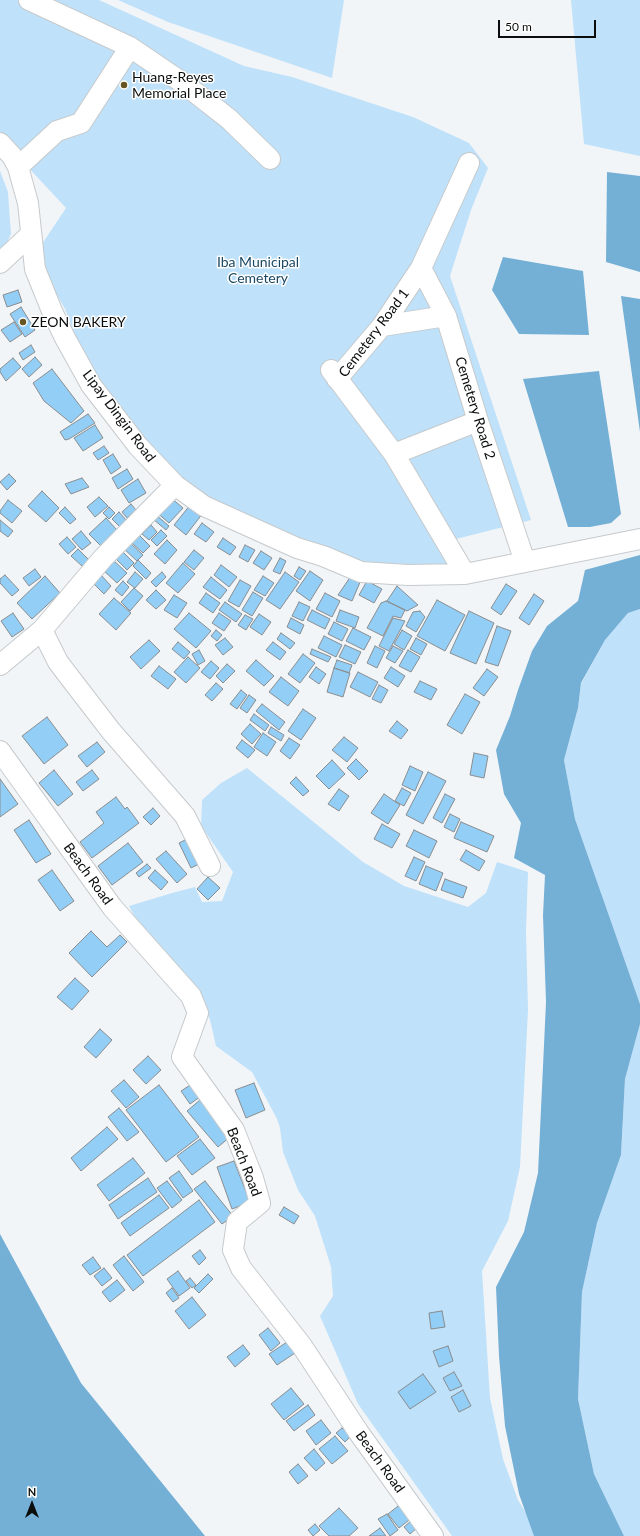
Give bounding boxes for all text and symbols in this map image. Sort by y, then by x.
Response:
scale bar [500,12,598,38]
text: 50 m [505,19,532,34]
place label: Huang-Reyes Memorial Place [132,69,227,102]
marker: Huang-Reyes Memorial Place [119,80,129,90]
park label: Iba Municipal Cemetery [217,254,299,286]
street label: Cemetery Road 1 [335,285,413,381]
place label: ZEON BAKERY [31,314,126,330]
marker: ZEON BAKERY [18,317,28,327]
street label: Cemetery Road 2 [451,355,499,461]
street label: Lipay Dingin Road [79,367,159,465]
street label: Beach Road [60,840,116,908]
street label: Beach Road [223,1125,265,1199]
street label: Beach Road [352,1428,408,1496]
north arrow [12,1484,52,1524]
text: N [28,1485,36,1498]

